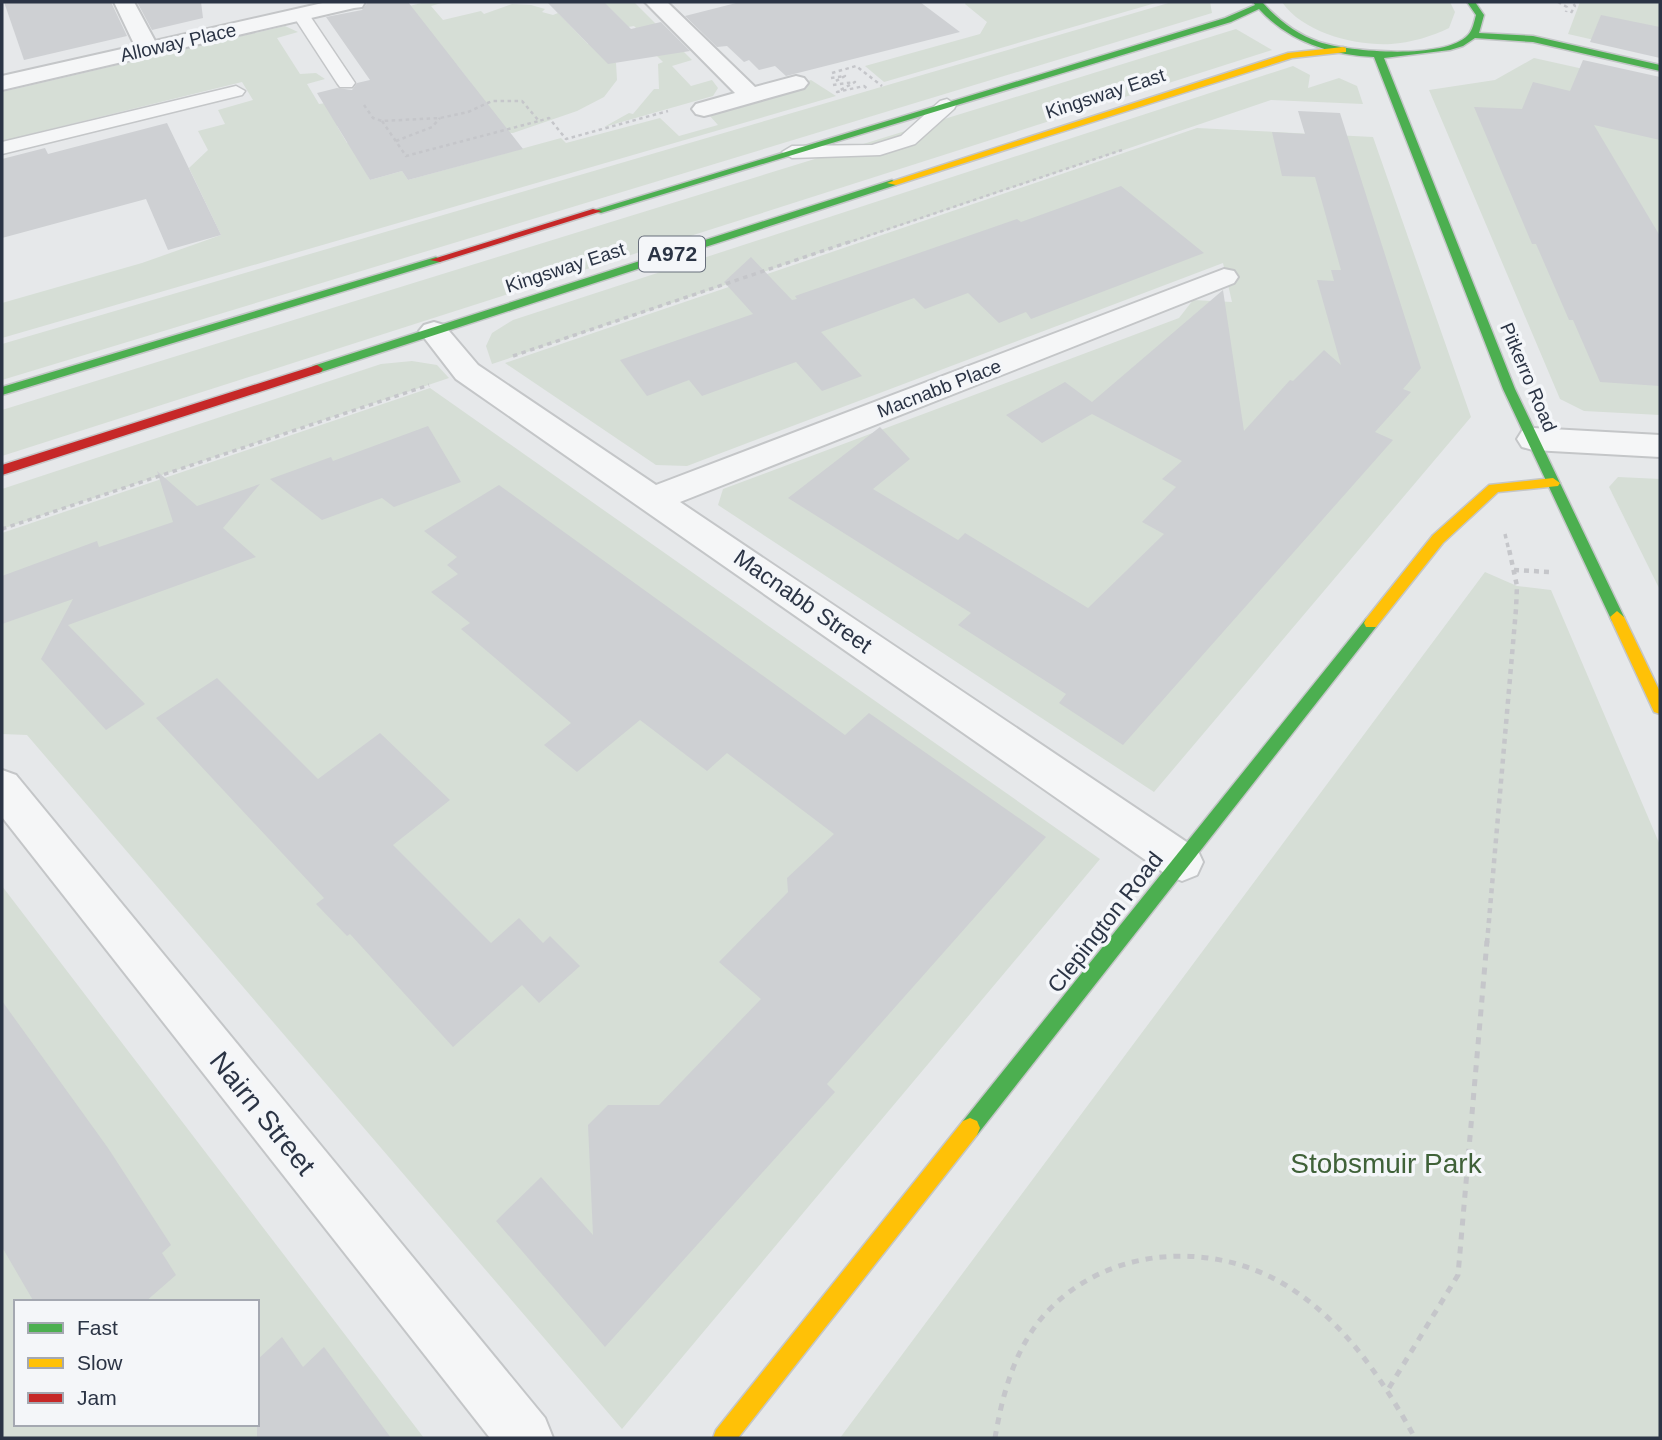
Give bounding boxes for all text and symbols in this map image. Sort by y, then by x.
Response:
street label: Alloway Place [118,19,238,66]
street label: Kingsway East [1043,64,1168,123]
road number: A972 [639,236,705,272]
street label: Kingsway East [503,238,628,297]
street label: Pitkerro Road [1496,320,1561,435]
street label: Macnabb Place [874,355,1004,422]
street label: Macnabb Street [729,544,877,659]
street label: Clepington Road [1042,846,1168,998]
street label: Nairn Street [204,1046,322,1181]
park label: Stobsmuir Park [1290,1148,1483,1179]
legend [14,1300,259,1426]
text: Fast [77,1316,118,1339]
text: Slow [77,1351,123,1374]
text: Jam [77,1386,117,1409]

